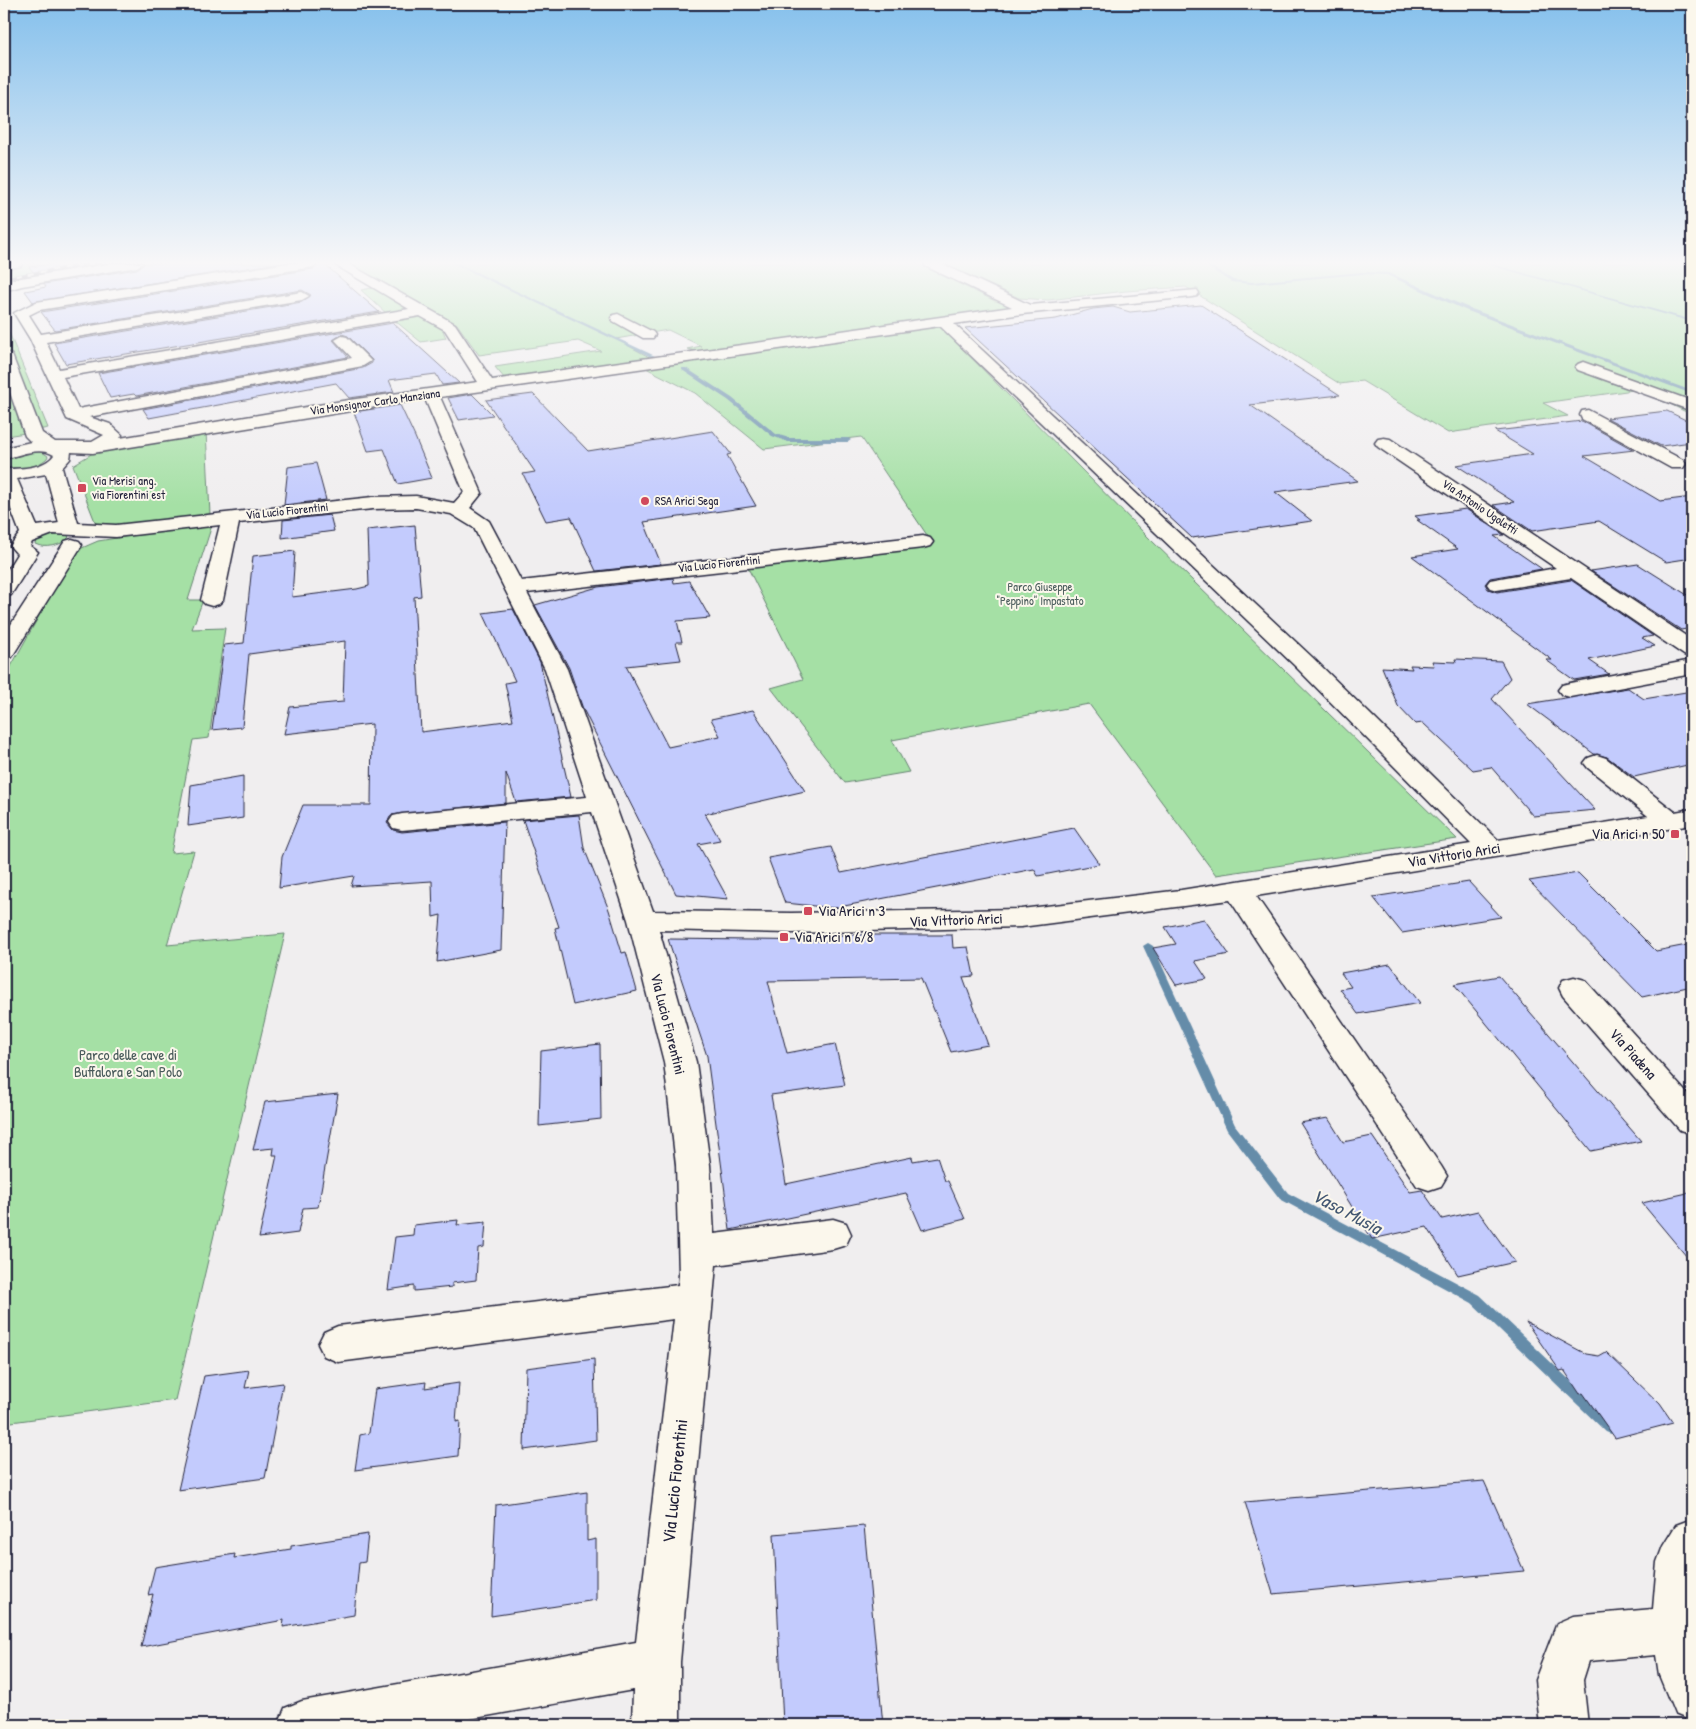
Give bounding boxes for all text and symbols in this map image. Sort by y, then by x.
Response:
street label: Via Monsignor Carlo Manziana [309,384,441,419]
place label: Via Merisi ang. via Fiorentini est [92,472,166,503]
street label: Via Antonio Ugoletti [1439,475,1522,538]
marker: Via Merisi ang. via Fiorentini est [76,482,88,494]
place label: RSA Arici Sega [655,492,718,509]
marker: RSA Arici Sega [639,495,651,507]
street label: Via Lucio Fiorentini [245,498,329,523]
street label: Via Lucio Fiorentini [677,551,761,576]
park label: Parco Giuseppe "Peppino" Impastato [996,578,1084,609]
place label: Via Arici n 50 [1591,823,1665,844]
marker: Via Arici n 50 [1669,828,1681,840]
street label: Via Vittorio Arici [1406,837,1502,872]
place label: Via Arici n 3 [818,900,885,921]
marker: Via Arici n 3 [802,905,814,917]
street label: Via Vittorio Arici [909,907,1003,932]
place label: Via Arici n 6/8 [794,926,873,947]
marker: Via Arici n 6/8 [778,931,790,943]
street label: Via Lucio Fiorentini [646,971,691,1077]
street label: Via Piadena [1605,1024,1662,1084]
park label: Parco delle cave di Buffalora e San Polo [74,1044,182,1082]
water label: Vaso Musia [1308,1182,1389,1241]
street label: Via Lucio Fiorentini [656,1418,693,1544]

